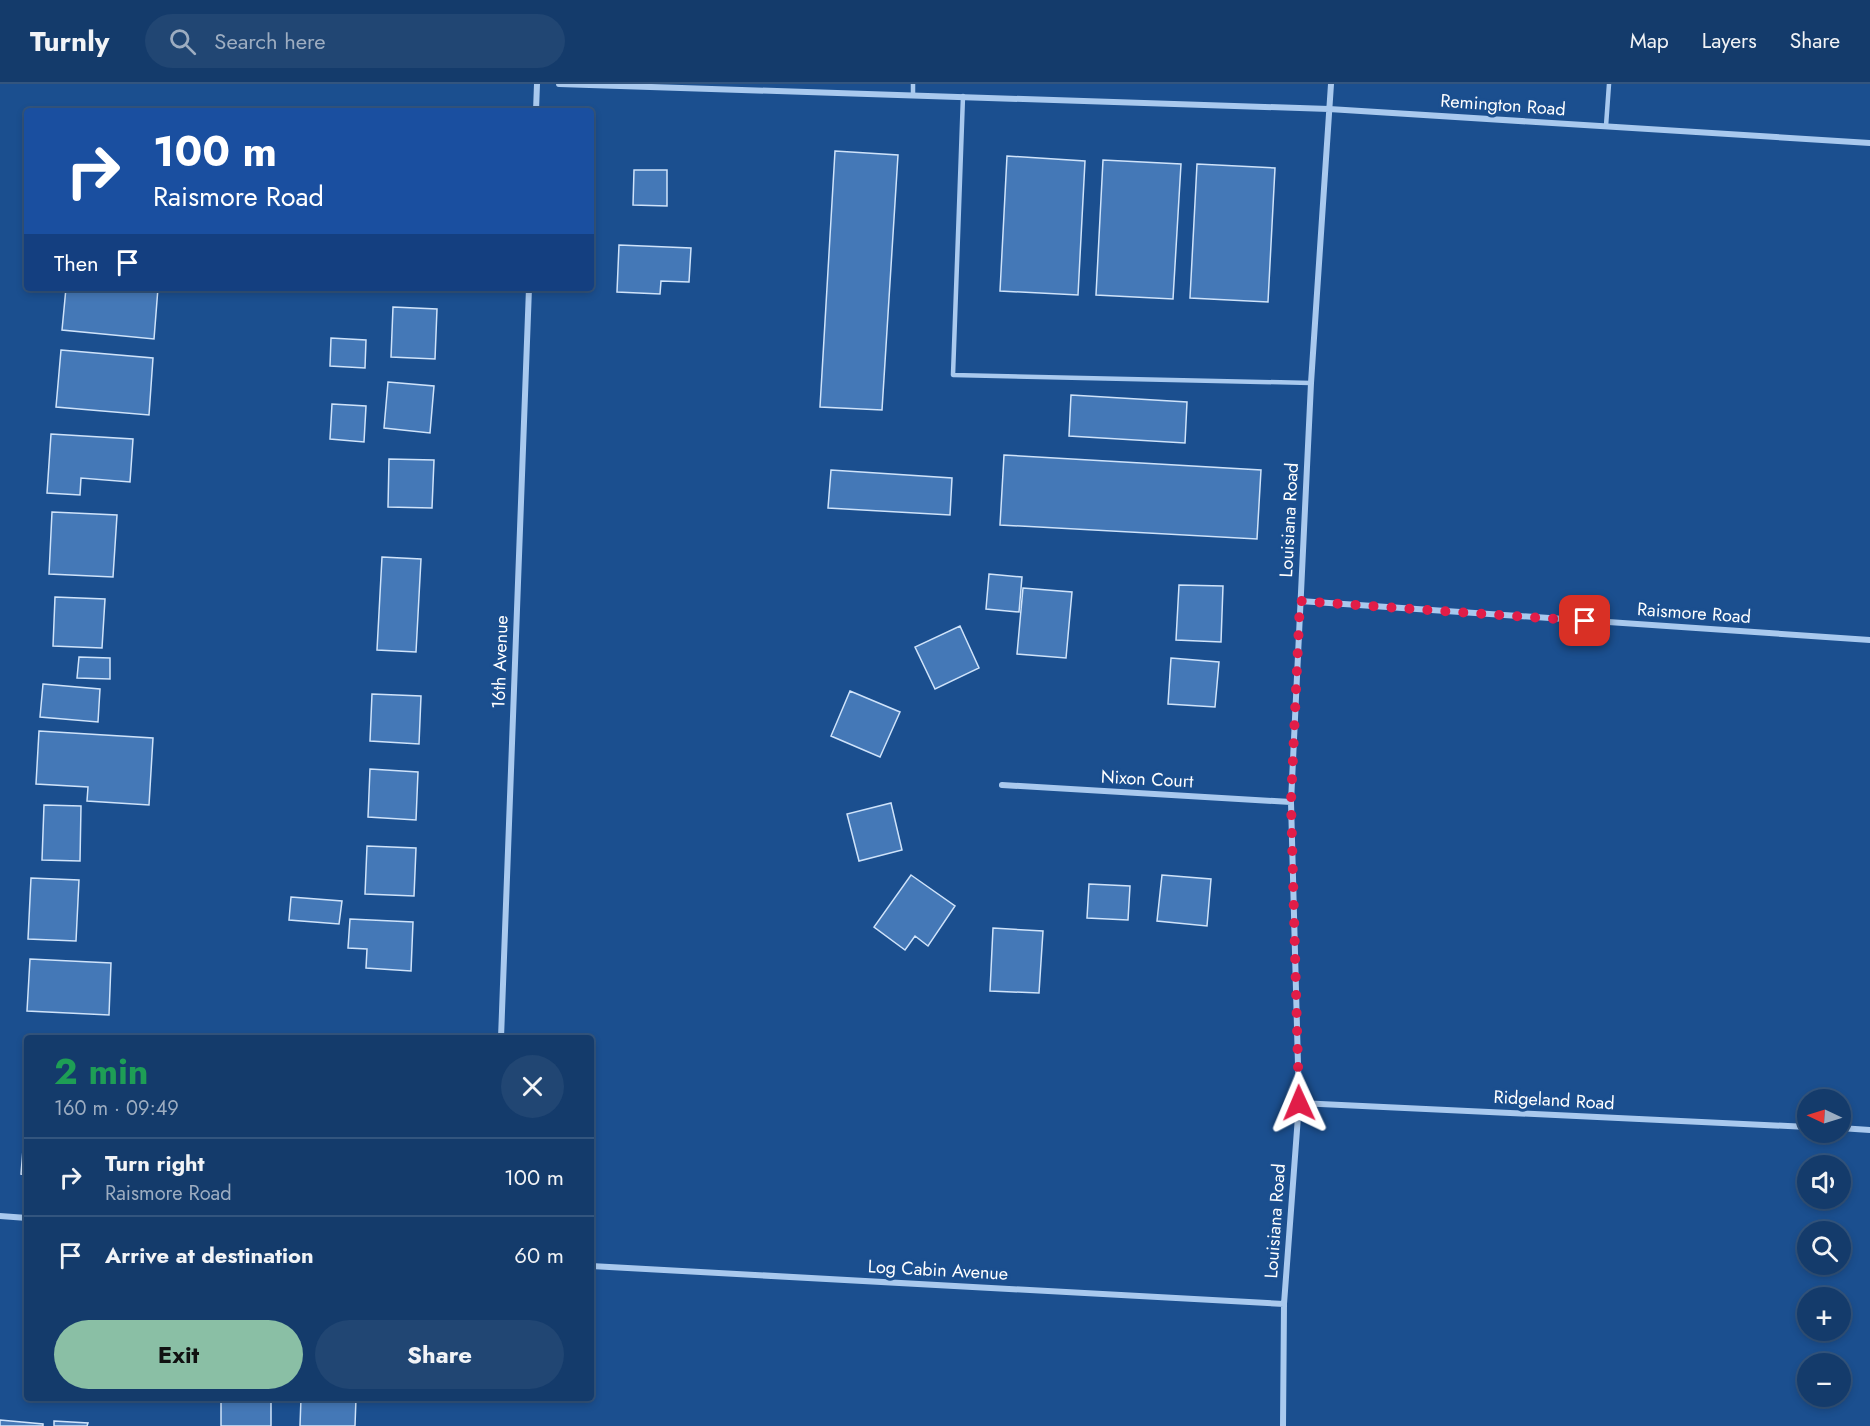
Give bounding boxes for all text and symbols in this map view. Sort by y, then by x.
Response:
search box [145,14,565,68]
text: Turnly [30,21,109,62]
icon: search [166,25,199,58]
text: Search here [214,25,326,57]
text: Map [1630,26,1669,56]
text: Layers [1702,26,1757,56]
text: Share [1790,26,1840,56]
street label: Remington Road [1439,88,1567,122]
text: 100 m [153,121,277,182]
icon: right [54,132,132,210]
text: Raismore Road [153,177,324,216]
icon: arrive [111,246,144,279]
text: Then [54,247,99,279]
street label: Louisiana Road [1273,462,1305,578]
pin [1559,595,1610,646]
street label: Raismore Road [1636,596,1752,630]
icon: arrive [1568,604,1601,637]
street label: 16th Avenue [485,615,515,709]
street label: Nixon Court [1100,764,1195,794]
text: 2 min [54,1045,149,1097]
button: close [501,1055,564,1118]
position arrow [1267,1071,1331,1135]
street label: Ridgeland Road [1493,1084,1615,1116]
north arrow [1797,1089,1851,1143]
map controls [1797,1089,1851,1407]
text: 160 m · 09:49 [54,1094,179,1123]
text: Turn right [105,1147,205,1179]
button: sound [1797,1155,1851,1209]
icon: right [54,1161,87,1194]
text: 100 m [504,1161,564,1193]
street label: Louisiana Road [1258,1163,1292,1279]
text: Raismore Road [105,1179,232,1208]
button: search [1797,1221,1851,1275]
icon: arrive [54,1239,87,1272]
text: Arrive at destination [105,1239,314,1271]
text: 60 m [514,1239,564,1271]
street label: Log Cabin Avenue [867,1253,1009,1287]
button: + [1797,1287,1851,1341]
button: Exit [54,1320,303,1389]
button: Share [315,1320,564,1389]
button: − [1797,1353,1851,1407]

